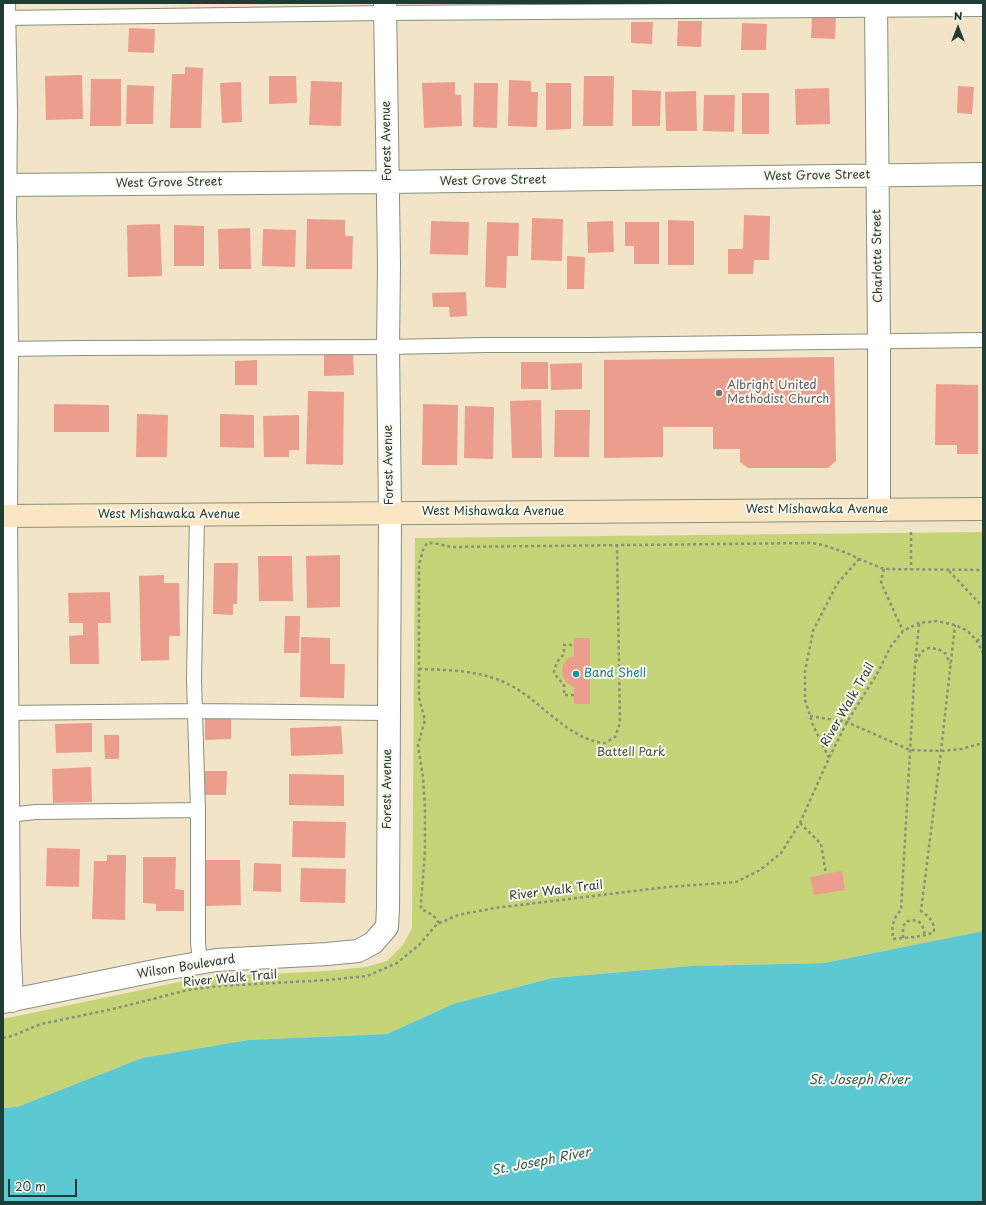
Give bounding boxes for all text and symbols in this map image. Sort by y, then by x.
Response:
text: N [954,7,962,24]
north arrow [938,8,978,48]
street label: Forest Avenue [379,101,395,181]
street label: West Grove Street [764,168,870,184]
street label: West Grove Street [440,173,546,189]
street label: West Grove Street [116,175,222,191]
street label: Charlotte Street [870,209,886,303]
place label: Albright United Methodist Church [727,379,829,407]
marker: Albright United Methodist Church [714,388,724,398]
street label: Forest Avenue [381,425,397,505]
street label: West Mishawaka Avenue [746,503,888,517]
street label: West Mishawaka Avenue [422,505,564,519]
street label: West Mishawaka Avenue [98,508,240,522]
street label: River Walk Trail [818,660,878,750]
place label: Band Shell [584,667,646,681]
marker: Band Shell [571,669,581,679]
park label: Battell Park [597,746,665,760]
street label: Forest Avenue [381,749,395,829]
street label: River Walk Trail [508,878,604,904]
street label: Wilson Boulevard [136,952,236,982]
street label: River Walk Trail [182,968,278,990]
water label: St. Joseph River [809,1072,909,1088]
water label: St. Joseph River [490,1145,592,1179]
scale bar [10,1171,79,1197]
text: 20 m [15,1177,46,1195]

